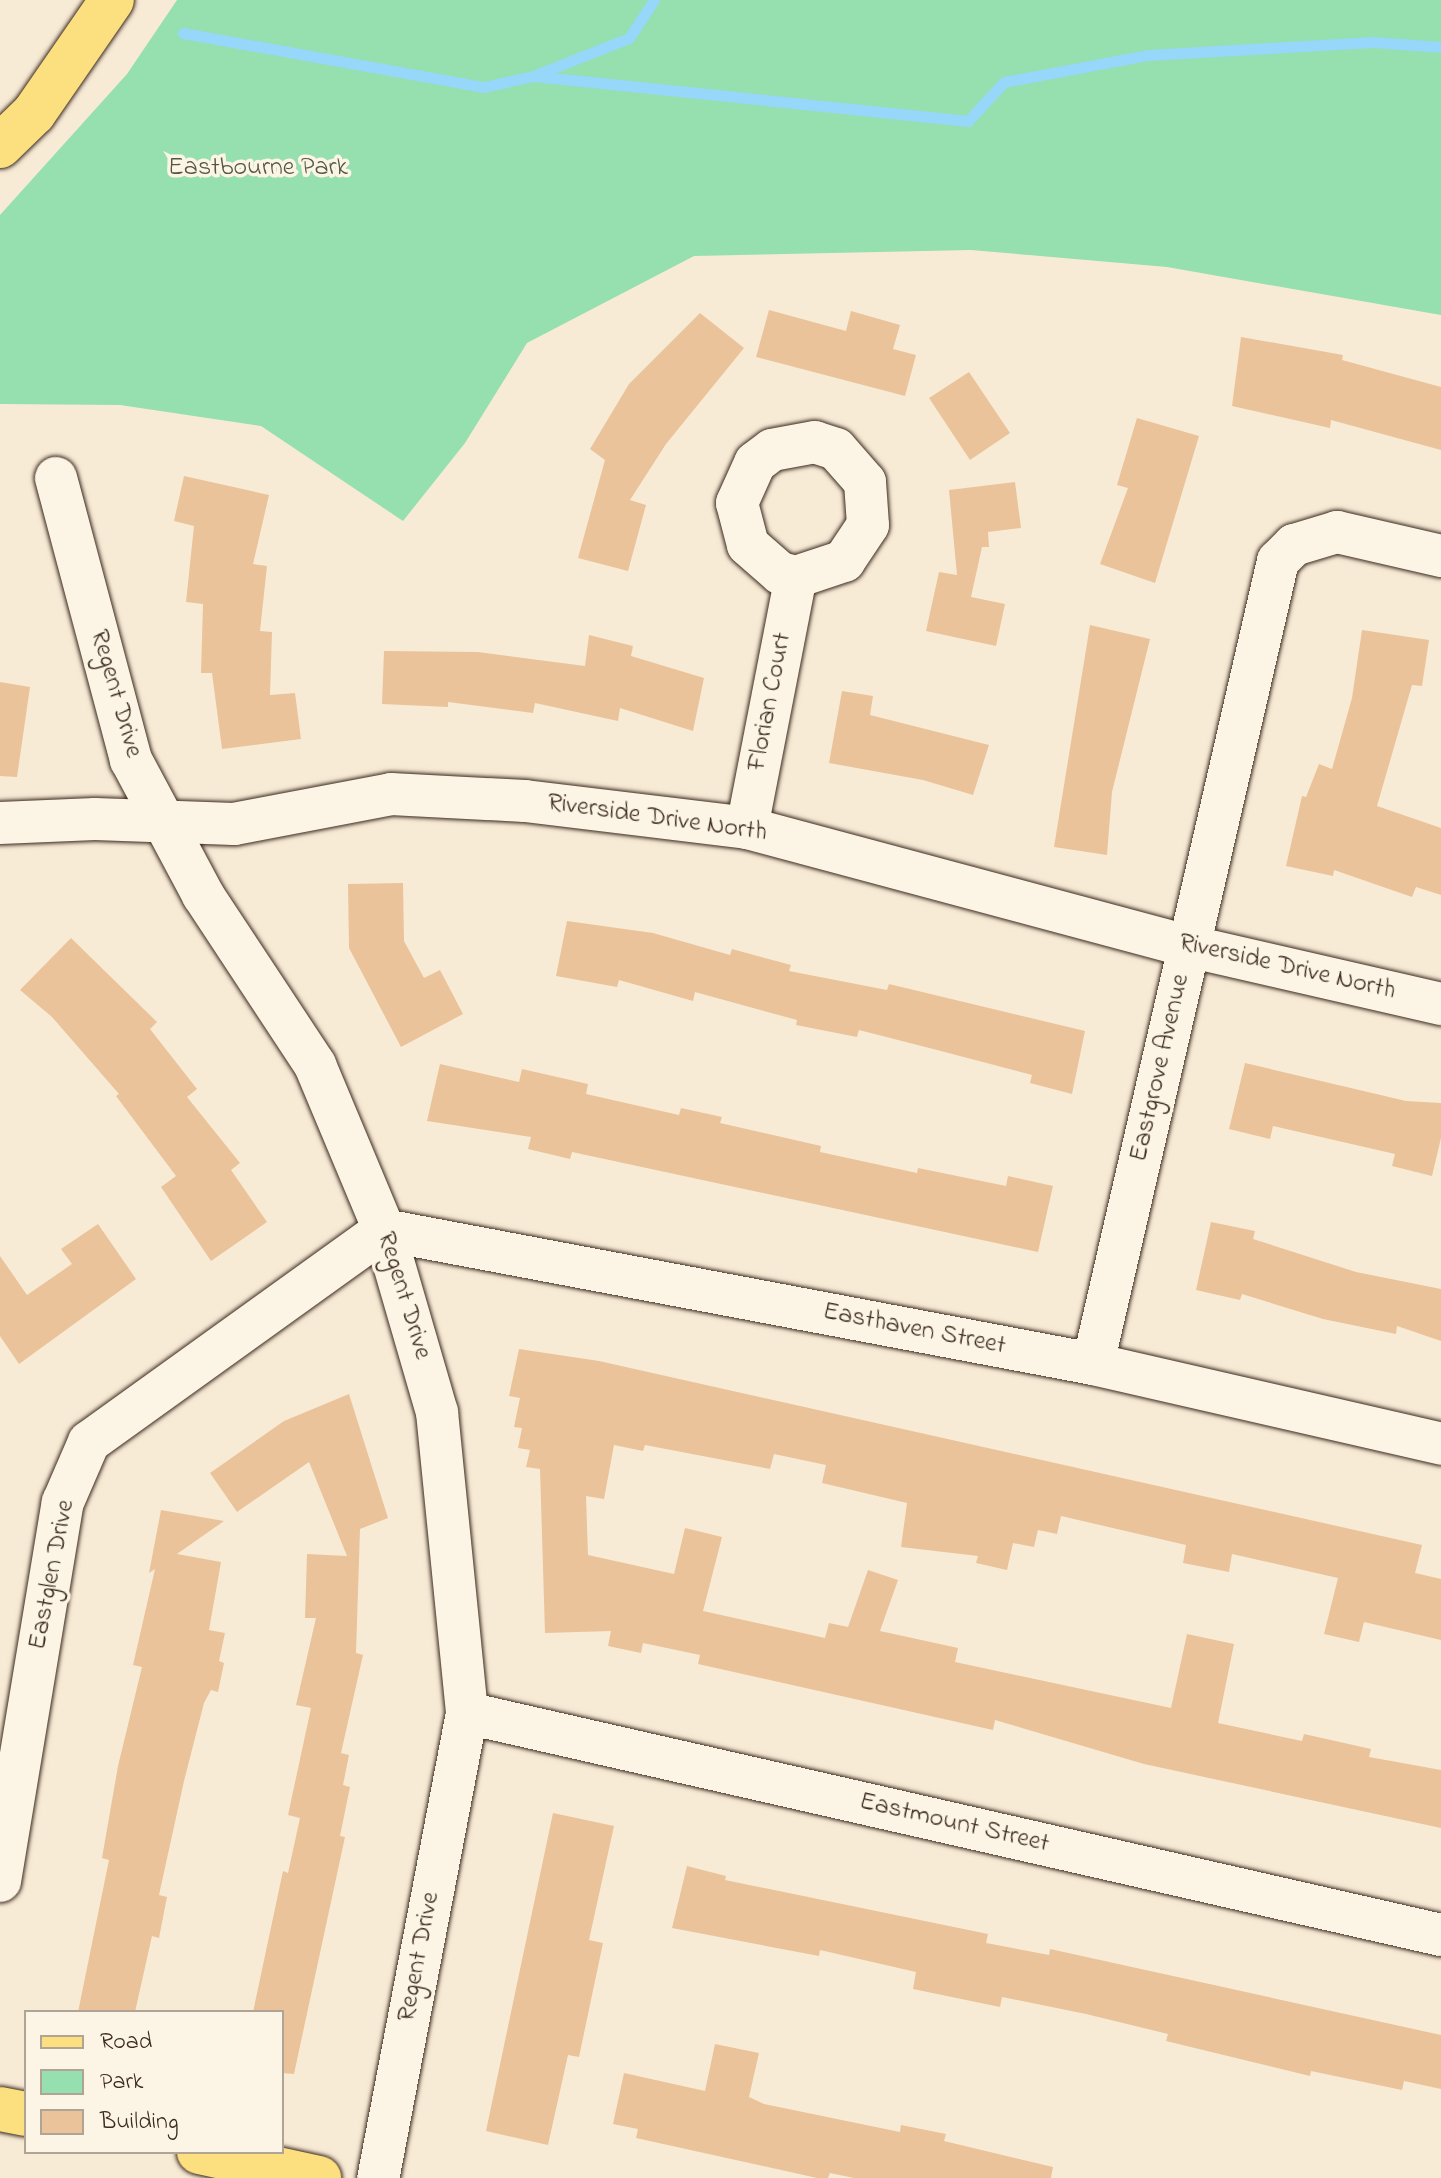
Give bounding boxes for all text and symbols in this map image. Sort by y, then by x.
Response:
park label: Eastbourne Park [168,153,348,185]
street label: Regent Drive [82,626,148,762]
street label: Florian Court [742,630,800,774]
street label: Riverside Drive North [545,788,769,850]
street label: Riverside Drive North [1176,928,1398,1008]
street label: Eastgrove Avenue [1124,971,1198,1165]
street label: Regent Drive [369,1228,437,1364]
street label: Easthaven Street [820,1297,1008,1363]
street label: Eastglen Drive [23,1497,83,1653]
street label: Eastmount Street [856,1787,1052,1861]
street label: Regent Drive [392,1889,448,2025]
legend [24,2010,284,2154]
text: Road [100,2025,152,2060]
text: Park [100,2065,143,2100]
text: Building [100,2105,179,2140]

